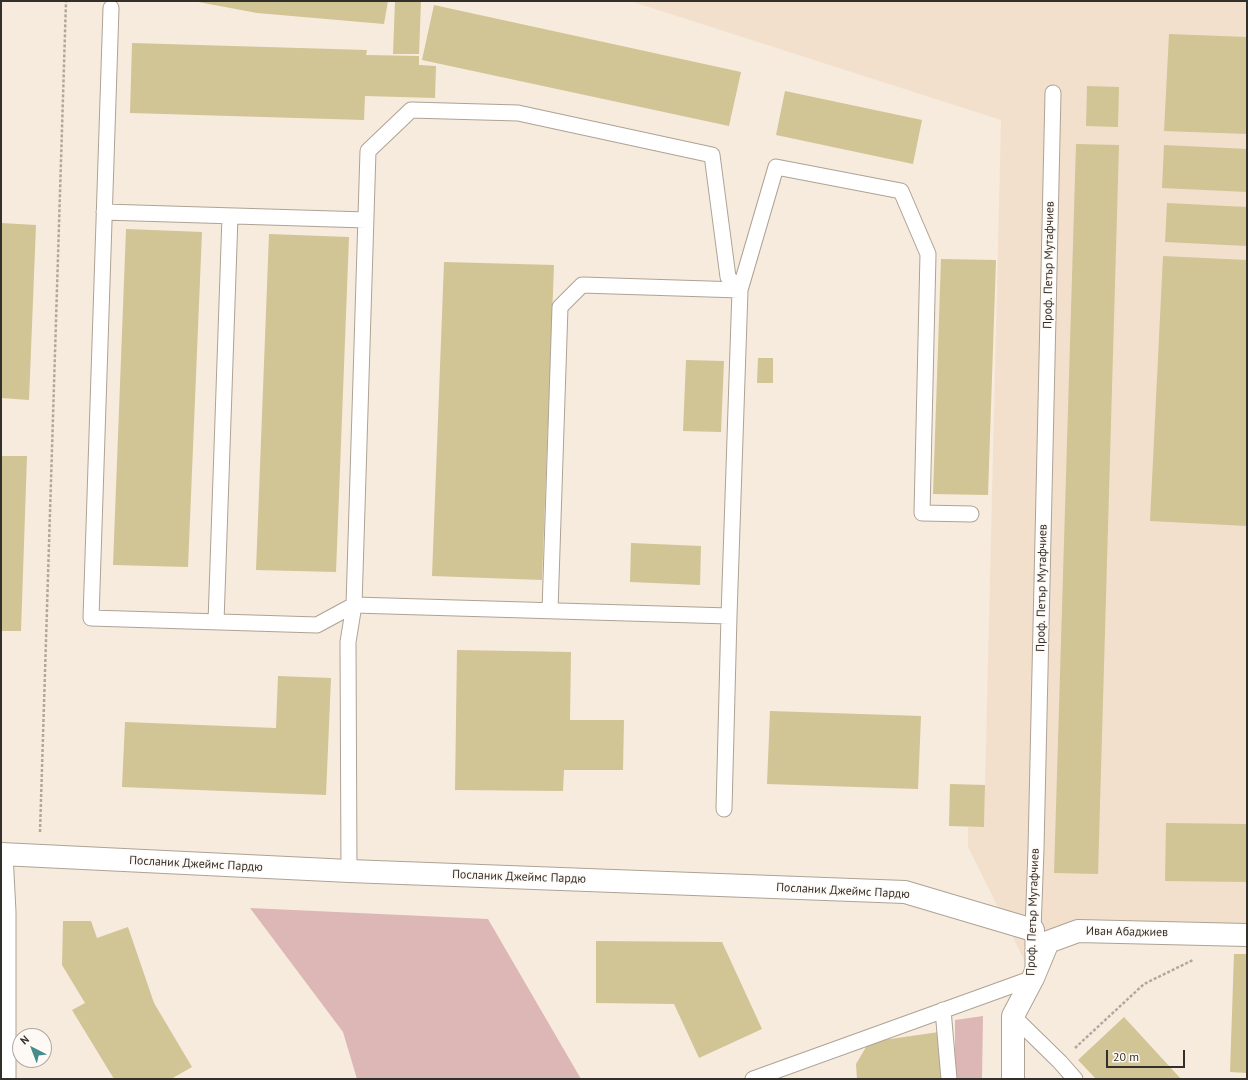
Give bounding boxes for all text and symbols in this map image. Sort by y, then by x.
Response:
street label: Проф. Петър Мутафчиев [1041,201,1057,329]
street label: Проф. Петър Мутафчиев [1034,524,1050,652]
street label: Проф. Петър Мутафчиев [1024,848,1042,976]
street label: Посланик Джеймс Пардю [129,853,263,875]
street label: Посланик Джеймс Пардю [452,867,586,887]
street label: Посланик Джеймс Пардю [776,880,910,902]
street label: Иван Абаджиев [1086,924,1168,940]
north arrow [12,1028,52,1068]
text: N [17,1032,32,1047]
scale bar [1108,1042,1187,1068]
text: 20 m [1113,1049,1139,1064]

